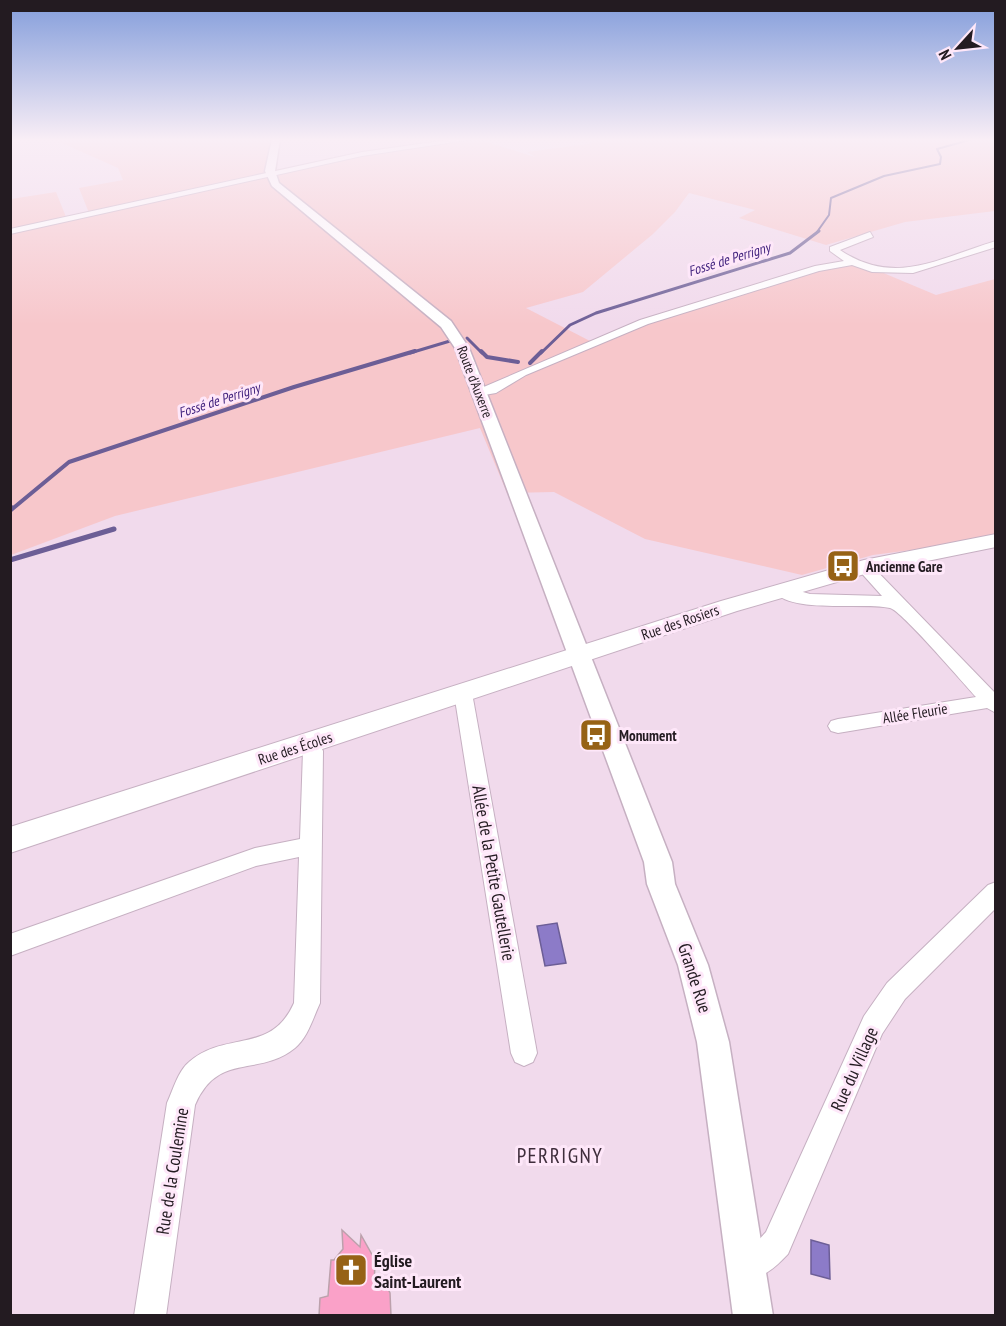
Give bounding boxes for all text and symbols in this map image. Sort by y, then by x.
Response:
north arrow [928,18,988,78]
text: N [934,46,956,63]
water label: Fossé de Perrigny [686,238,774,280]
street label: Route d'Auxerre [453,344,497,421]
water label: Fossé de Perrigny [176,378,264,422]
bus stop icon: Ancienne Gare [825,548,861,584]
place label: Ancienne Gare [865,557,943,576]
street label: Rue des Rosiers [639,600,721,644]
street label: Allée Fleurie [881,698,949,728]
bus stop icon: Monument [578,717,614,753]
place label: Monument [619,726,677,745]
street label: Rue des Écoles [256,727,334,769]
street label: Allée de la Petite Gautellerie [467,783,521,963]
street label: Grande Rue [673,940,717,1016]
street label: Rue du Village [825,1023,883,1115]
street label: Rue de la Coulemine [151,1106,193,1236]
district label: PERRIGNY [517,1142,603,1169]
place label: Église Saint-Laurent [374,1249,462,1293]
church icon: Église Saint-Laurent [333,1252,369,1288]

